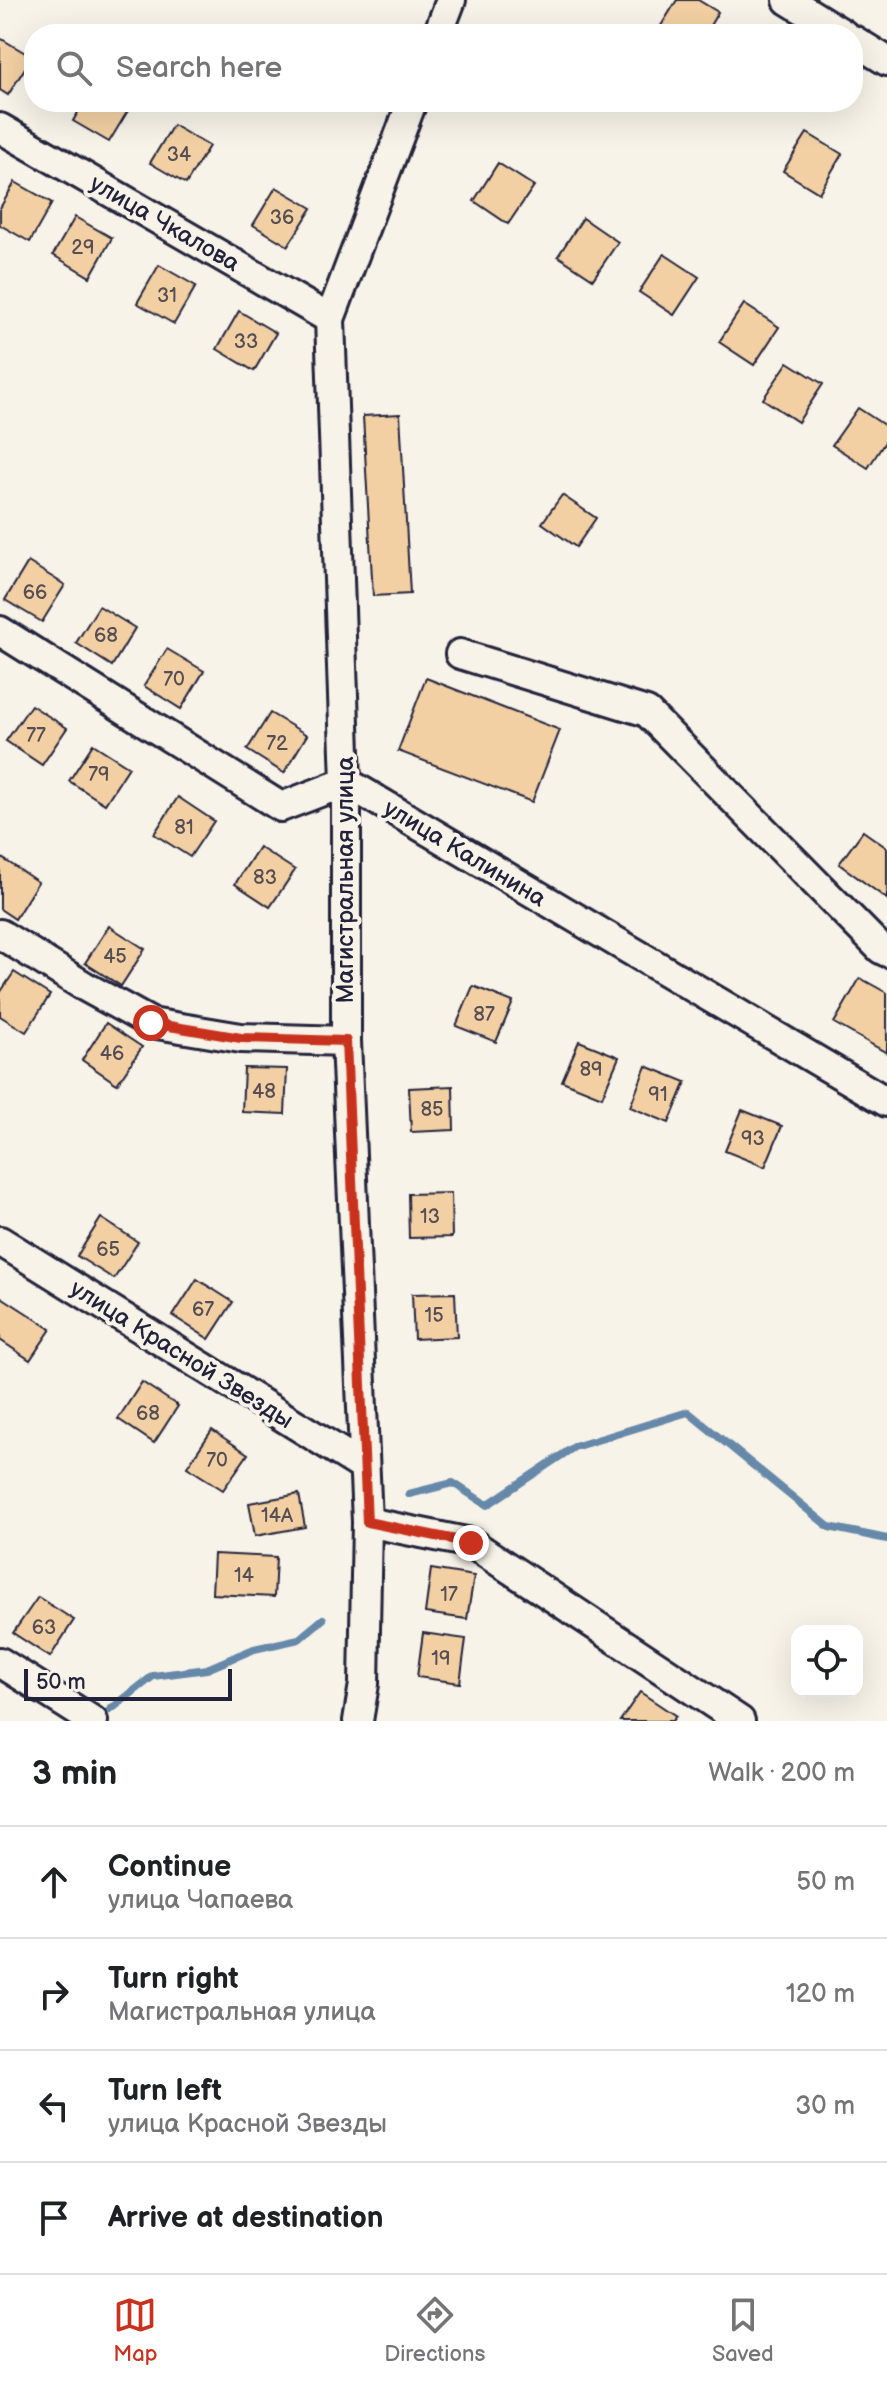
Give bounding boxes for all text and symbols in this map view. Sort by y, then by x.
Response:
search box [24,24,863,112]
icon: search [52,46,96,90]
text: Search here [116,50,282,86]
house number: 34 [167,143,191,167]
street label: улица Чкалова [85,169,245,278]
house number: 36 [270,206,294,230]
house number: 29 [71,236,95,260]
house number: 31 [157,284,177,308]
house number: 33 [234,330,258,354]
house number: 66 [23,581,47,605]
house number: 68 [94,624,118,648]
house number: 70 [163,668,185,692]
house number: 77 [26,724,46,748]
house number: 72 [266,732,288,756]
street label: Магистральная улица [331,756,360,1004]
house number: 79 [88,763,110,787]
street label: улица Калинина [378,794,551,913]
house number: 81 [174,816,194,840]
house number: 83 [253,866,277,890]
house number: 45 [103,945,127,969]
house number: 87 [473,1003,495,1027]
route start [133,1005,169,1041]
house number: 46 [100,1042,124,1066]
house number: 89 [579,1058,603,1082]
house number: 48 [252,1080,276,1104]
house number: 91 [648,1083,668,1107]
house number: 85 [420,1098,444,1122]
house number: 93 [741,1127,765,1151]
house number: 13 [420,1205,440,1229]
house number: 65 [96,1238,120,1262]
street label: улица Красной Звезды [65,1274,299,1435]
house number: 67 [192,1298,214,1322]
house number: 15 [424,1304,444,1328]
house number: 68 [136,1402,160,1426]
house number: 70 [206,1449,228,1473]
house number: 14А [261,1504,294,1528]
route end [453,1525,489,1561]
house number: 14 [234,1564,254,1588]
house number: 17 [440,1583,458,1607]
house number: 63 [32,1616,56,1640]
map controls [791,1625,863,1697]
button: locate [791,1625,863,1697]
house number: 19 [431,1647,451,1671]
scale bar [24,1665,232,1701]
text: 50 m [36,1669,86,1696]
text: 3 min [32,1753,117,1794]
text: Walk · 200 m [708,1758,855,1789]
text: Continue [108,1849,231,1885]
icon: ahead [32,1860,76,1904]
text: 50 m [796,1867,855,1898]
text: улица Чапаева [108,1885,293,1916]
text: Turn right [108,1961,239,1997]
icon: right [32,1972,76,2016]
text: 120 m [786,1979,855,2010]
text: Магистральная улица [108,1997,376,2028]
text: Turn left [108,2073,222,2109]
icon: left [32,2084,76,2128]
text: 30 m [795,2091,855,2122]
text: улица Красной Звезды [108,2109,387,2140]
icon: arrive [32,2196,76,2240]
text: Arrive at destination [108,2200,384,2236]
tab: Map [113,2293,158,2368]
tab: Directions [384,2293,485,2368]
tab: Saved [712,2293,774,2368]

